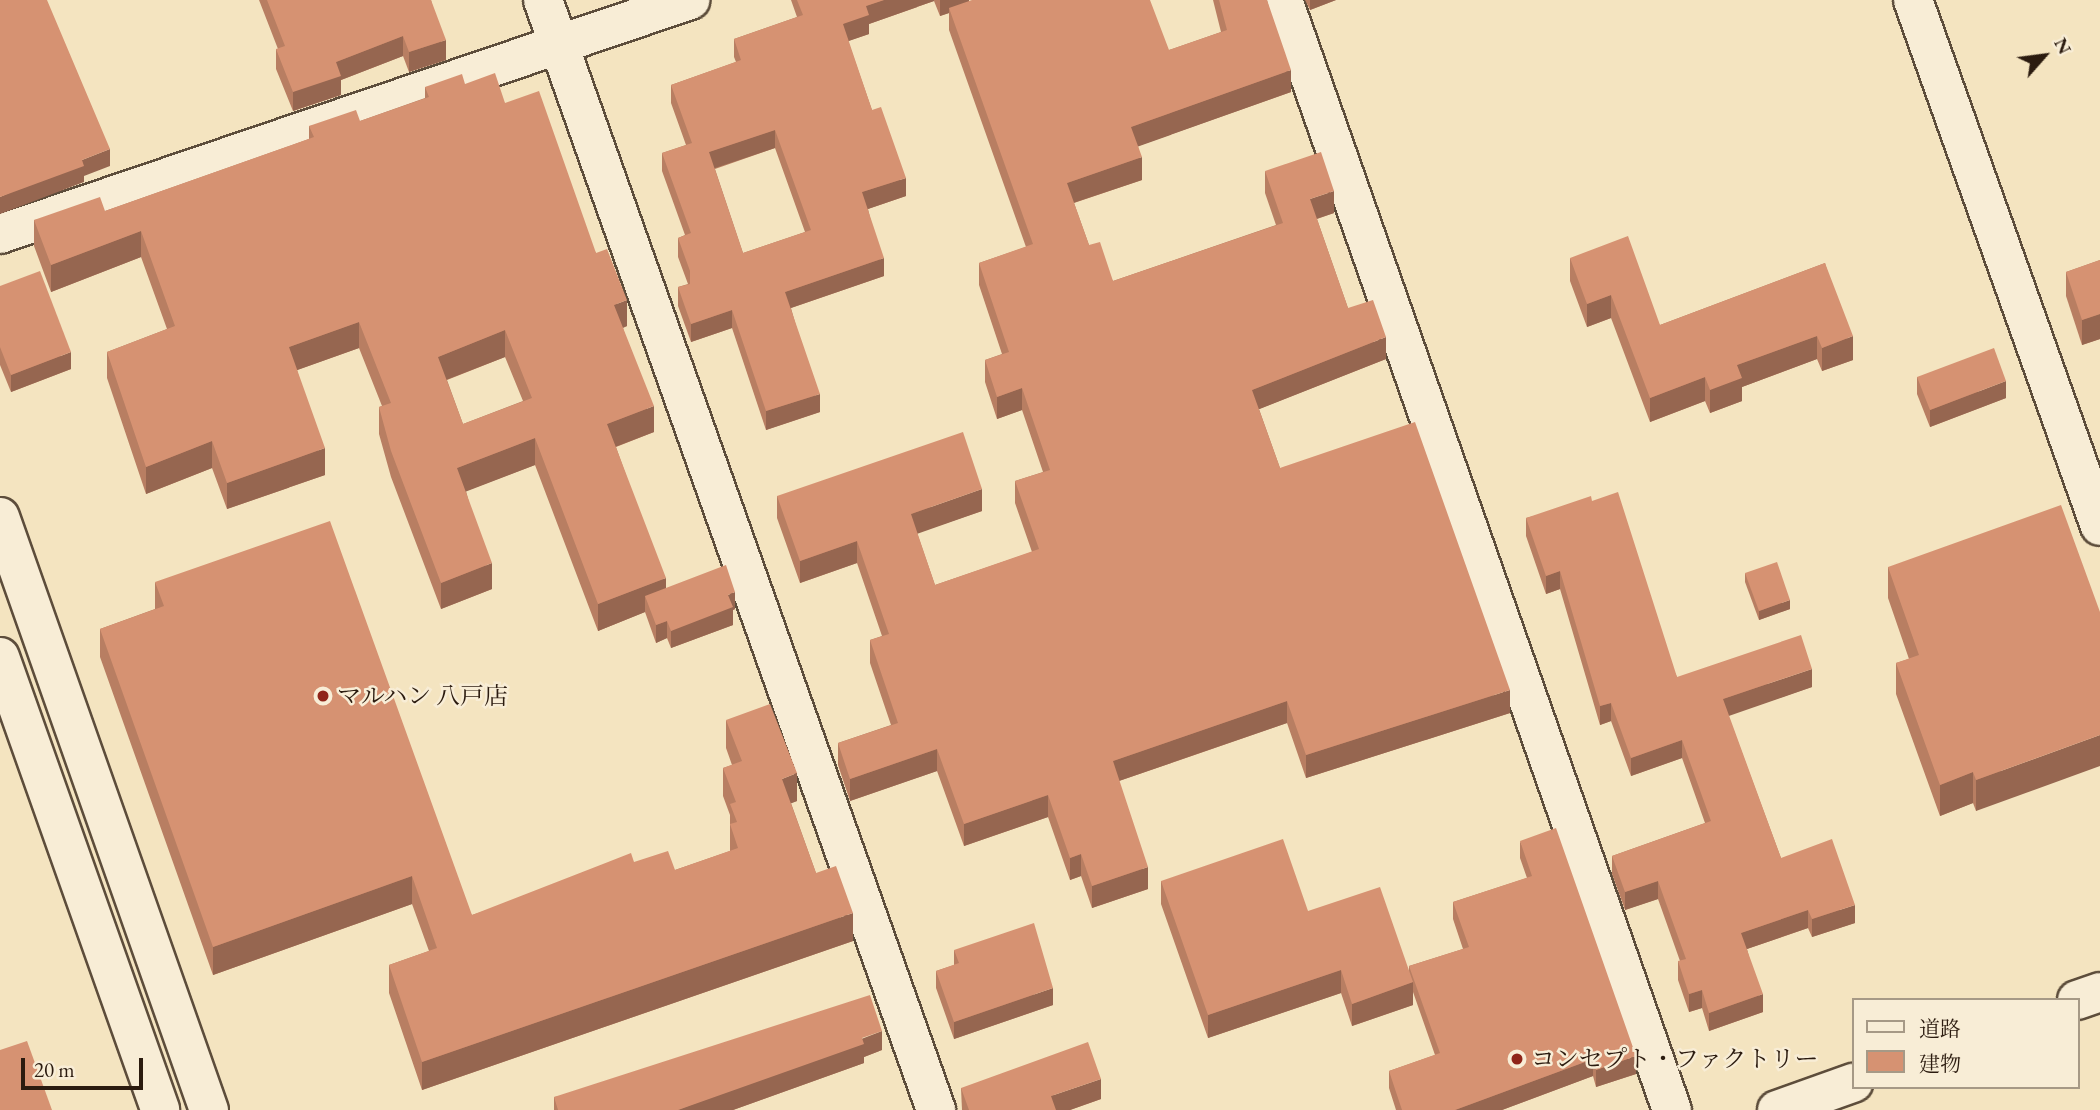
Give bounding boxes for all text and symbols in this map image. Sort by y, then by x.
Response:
north arrow [2009,21,2079,91]
text: N [2048,33,2078,59]
place label: マルハン 八戸店 [337,682,510,710]
marker: マルハン 八戸店 [315,688,331,704]
legend [1852,998,2079,1089]
text: 道路 [1919,1015,1961,1042]
scale bar [24,1044,147,1088]
place label: コンセプト・ファクトリー [1531,1045,1819,1073]
text: 建物 [1919,1050,1961,1077]
marker: コンセプト・ファクトリー [1509,1051,1525,1067]
text: 20 m [34,1056,75,1083]

